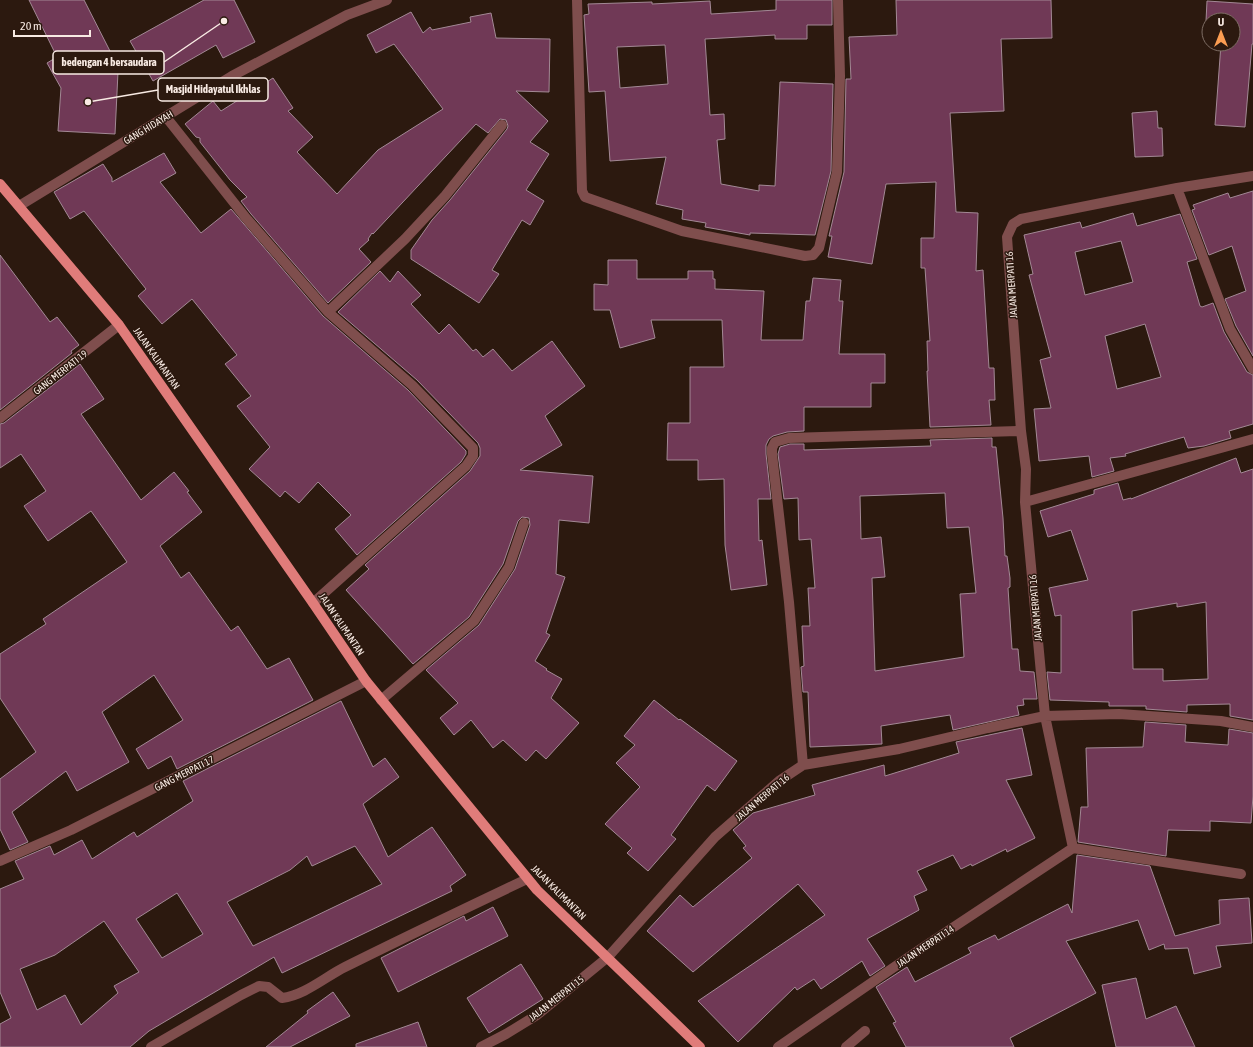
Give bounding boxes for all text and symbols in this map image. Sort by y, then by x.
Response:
scale bar [14,12,90,38]
north arrow [1201,12,1241,52]
text: U [1218,16,1224,28]
text: 20 m [20,19,42,33]
callout: bedengan 4 bersaudara [53,51,164,74]
text: bedengan 4 bersaudara [61,56,157,68]
callout: Masjid Hidayatul Ikhlas [158,78,268,101]
text: Masjid Hidayatul Ikhlas [166,83,260,95]
street label: GANG HIDAYAH [122,108,175,147]
street label: JALAN MERPATI 16 [1004,251,1019,319]
street label: JALAN KALIMANTAN [131,325,182,391]
street label: GANG MERPATI 19 [31,348,90,397]
street label: JALAN MERPATI 16 [1027,574,1044,642]
street label: JALAN KALIMANTAN [317,591,367,658]
street label: GANG MERPATI 17 [153,754,216,793]
street label: JALAN MERPATI 16 [733,772,792,823]
street label: JALAN KALIMANTAN [529,863,588,922]
street label: JALAN MERPATI 14 [895,923,956,970]
street label: JALAN MERPATI 15 [527,973,586,1023]

